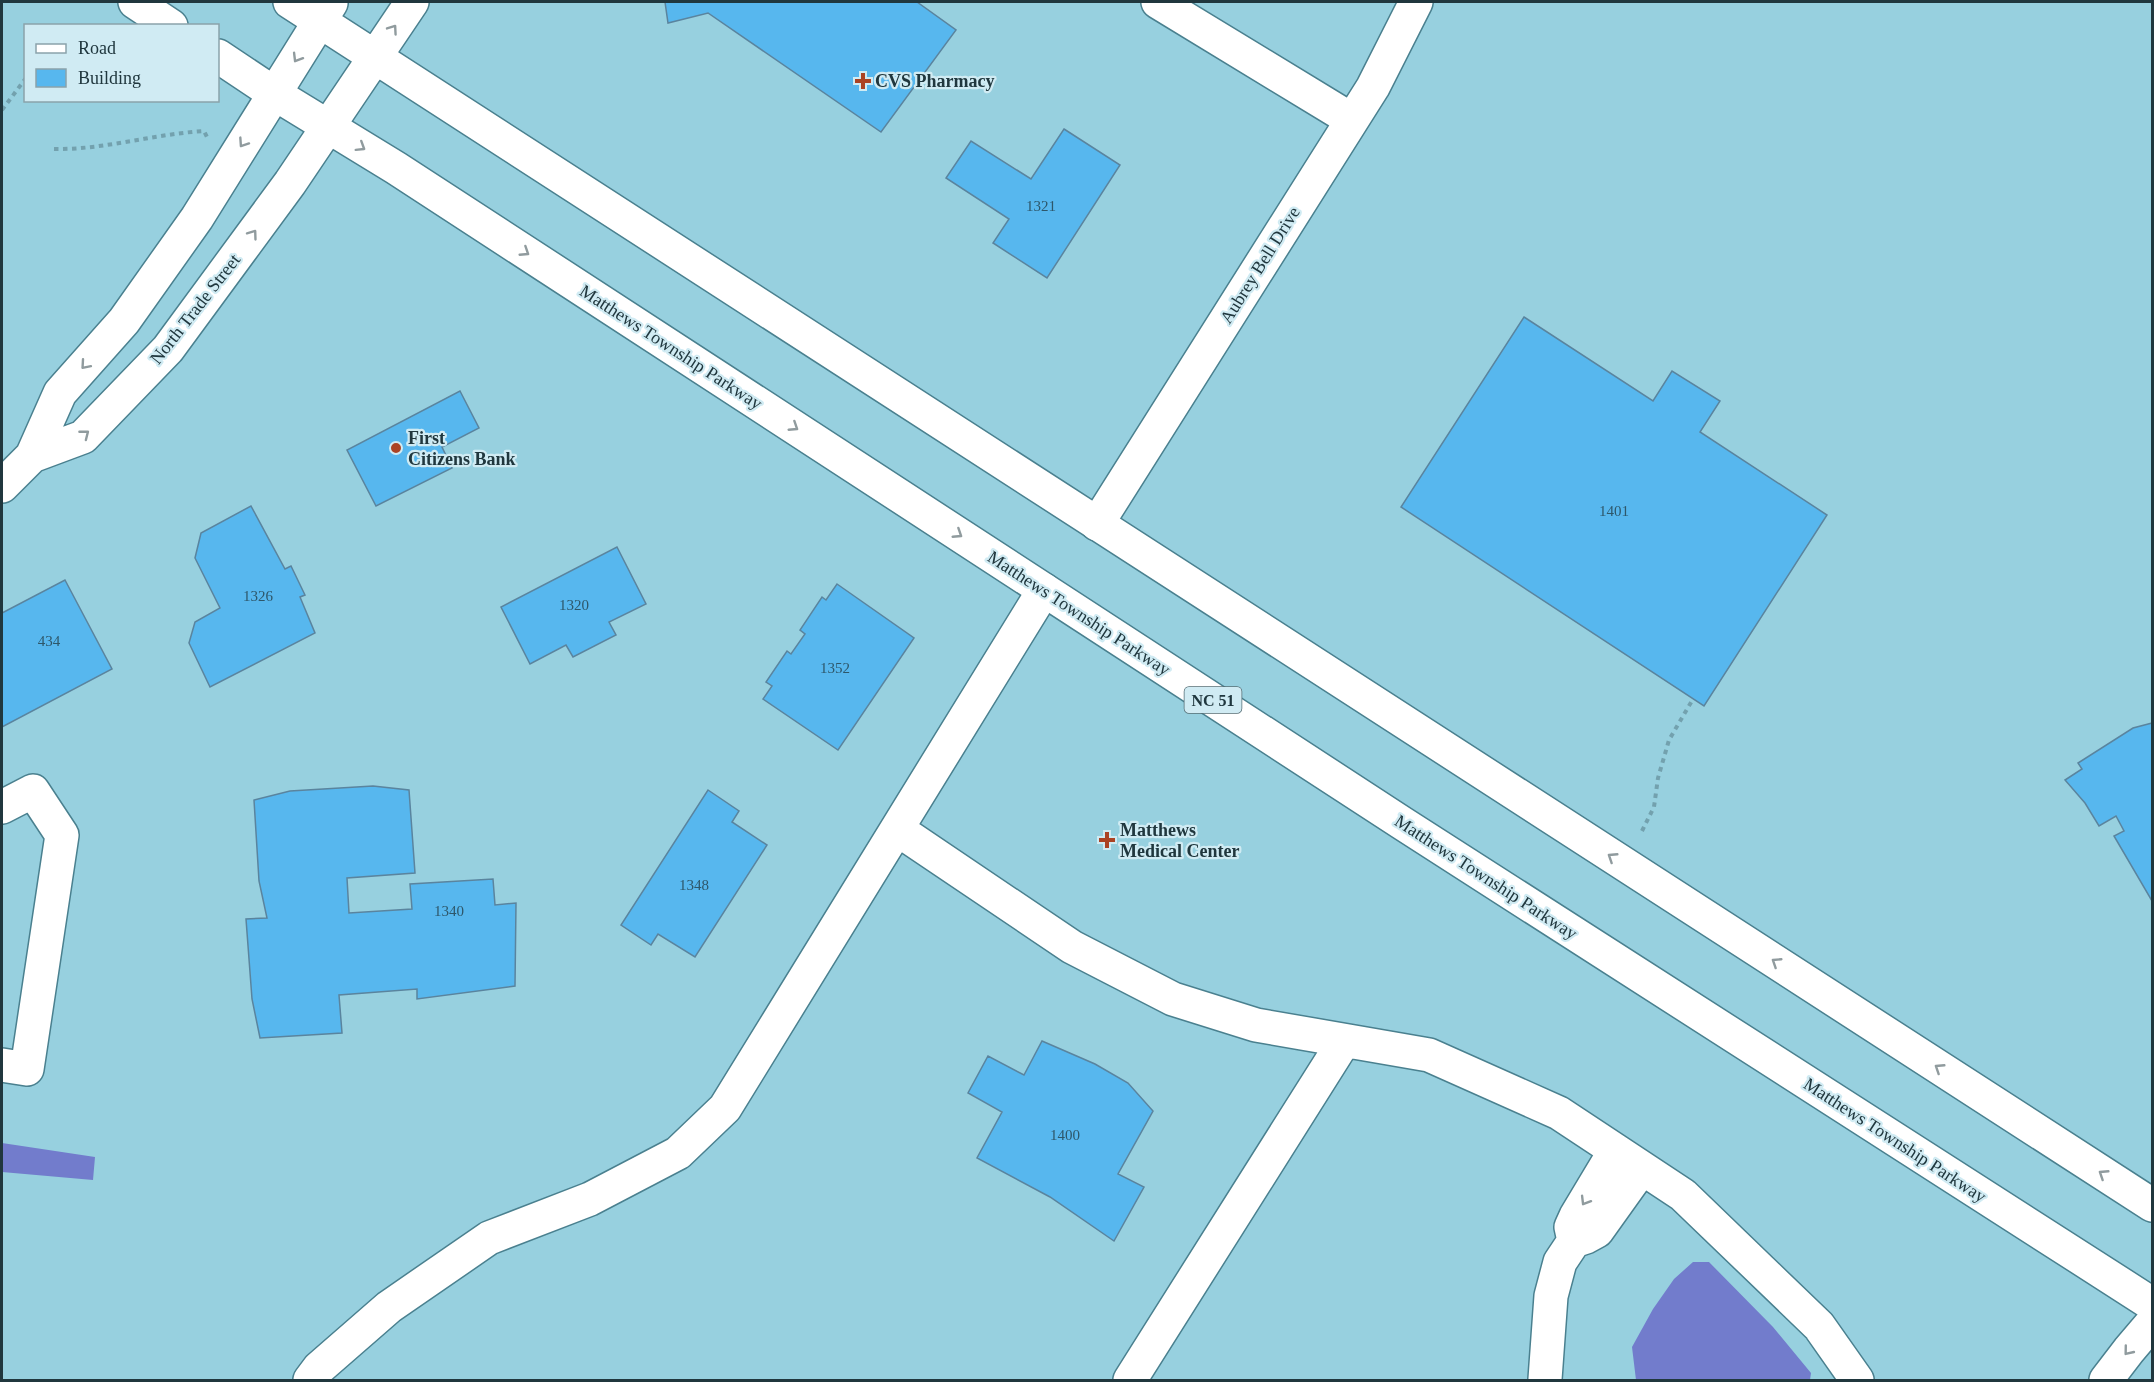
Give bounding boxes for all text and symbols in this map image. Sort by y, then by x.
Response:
legend [24,24,219,102]
one-way arrow [386,25,397,36]
text: Road [78,38,116,58]
one-way arrow [293,51,305,62]
text: Building [78,68,141,88]
place label: CVS Pharmacy [875,71,995,91]
marker: CVS Pharmacy [856,74,870,88]
one-way arrow [239,136,250,147]
one-way arrow [355,139,365,151]
house number: 1321 [1026,198,1056,214]
street label: Aubrey Bell Drive [1216,203,1304,327]
one-way arrow [246,230,257,241]
one-way arrow [518,245,529,256]
street label: North Trade Street [146,250,244,368]
street label: Matthews Township Parkway [576,281,766,413]
one-way arrow [81,358,92,369]
one-way arrow [788,420,798,432]
place label: First Citizens Bank [408,428,516,469]
one-way arrow [78,430,89,441]
marker: First Citizens Bank [389,441,403,455]
house number: 1401 [1599,503,1629,519]
one-way arrow [951,526,962,537]
street label: Matthews Township Parkway [984,547,1174,679]
house number: 1326 [243,588,274,604]
house number: 1320 [559,597,589,613]
house number: 434 [38,633,61,649]
house number: 1352 [820,660,850,676]
road number: NC 51 [1184,687,1242,713]
street label: Matthews Township Parkway [1391,811,1581,943]
place label: Matthews Medical Center [1120,820,1239,861]
marker: Matthews Medical Center [1098,831,1116,849]
one-way arrow [1607,853,1618,864]
house number: 1348 [679,877,709,893]
house number: 1340 [434,903,464,919]
one-way arrow [1771,959,1782,970]
one-way arrow [1935,1064,1946,1075]
street label: Matthews Township Parkway [1800,1074,1990,1206]
house number: 1400 [1050,1127,1080,1143]
one-way arrow [2099,1170,2110,1181]
one-way arrow [1581,1195,1592,1205]
one-way arrow [2125,1344,2136,1355]

